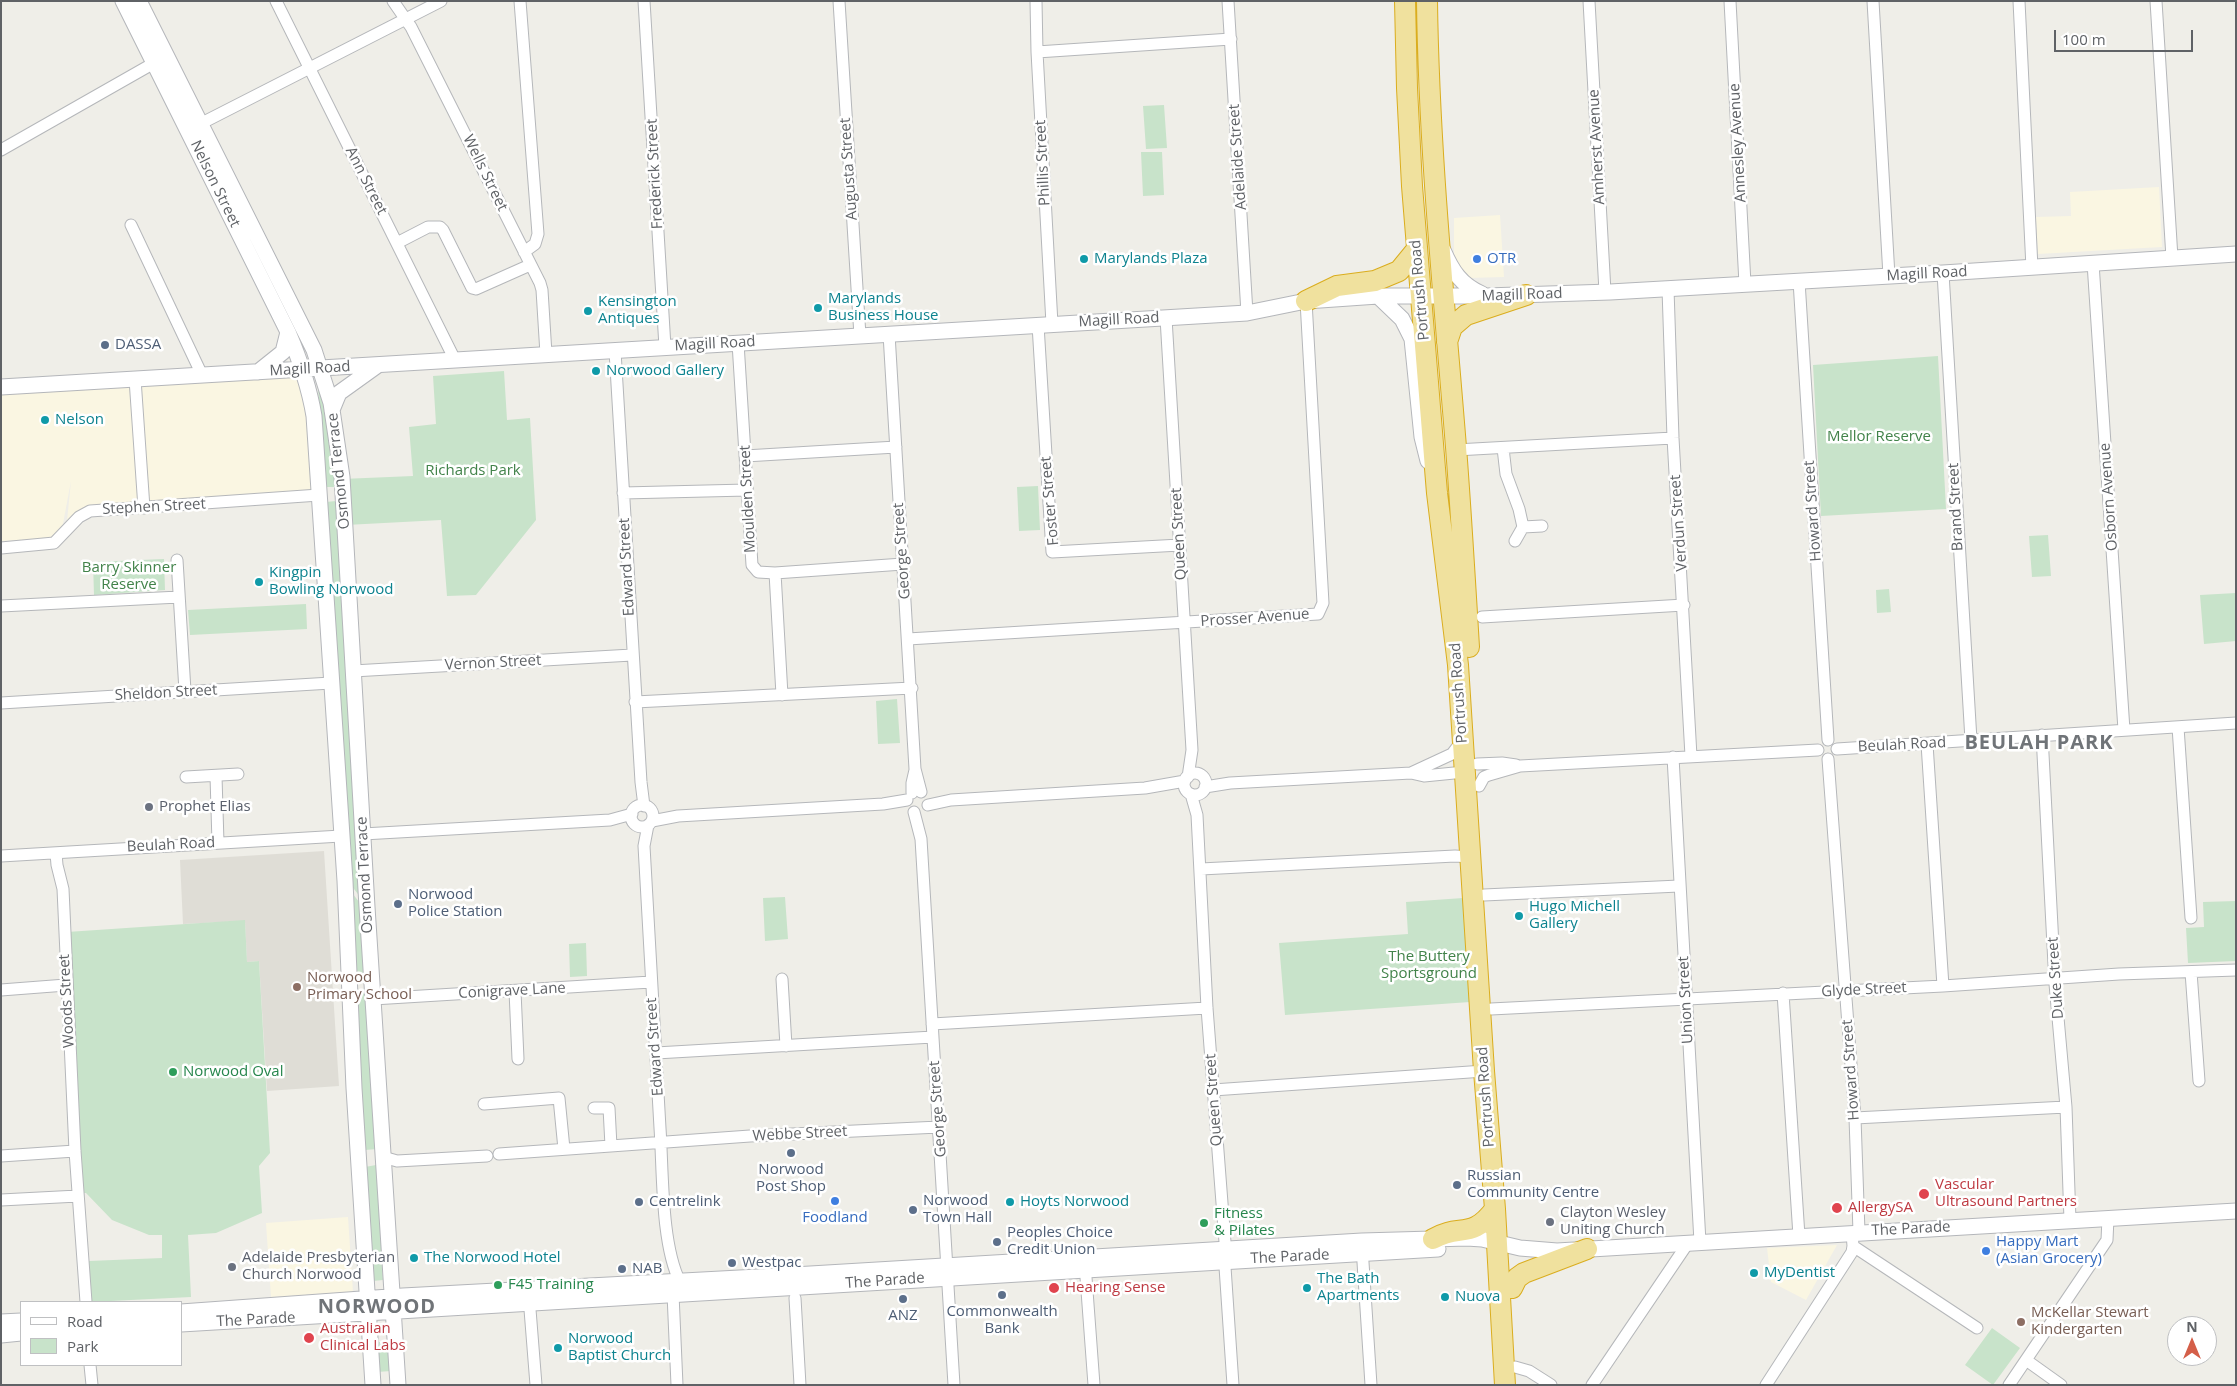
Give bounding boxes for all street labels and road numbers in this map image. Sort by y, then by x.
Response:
street label: Annesley Avenue [1726,83,1750,203]
street label: Amherst Avenue [1585,89,1609,205]
street label: Adelaide Street [1225,103,1251,211]
street label: Augusta Street [836,117,862,221]
street label: Frederick Street [643,118,667,230]
street label: Phillis Street [1032,119,1054,207]
street label: Wells Street [459,132,511,214]
street label: Nelson Street [186,138,244,230]
street label: Ann Street [341,144,391,218]
street label: Portrush Road [1407,239,1433,341]
street label: Magill Road [1886,263,1968,285]
street label: Magill Road [1481,285,1563,305]
street label: Magill Road [1078,309,1160,331]
street label: Magill Road [674,333,756,355]
street label: Magill Road [269,358,351,380]
street label: Osmond Terrace [324,412,354,530]
street label: Osborn Avenue [2096,442,2122,552]
street label: Moulden Street [736,445,760,553]
street label: Foster Street [1037,456,1063,546]
street label: Howard Street [1800,460,1826,562]
street label: Brand Street [1945,462,1967,552]
street label: Verdun Street [1667,474,1691,572]
street label: Queen Street [1168,487,1190,581]
street label: Stephen Street [102,495,206,519]
street label: George Street [890,502,914,600]
street label: Edward Street [615,517,639,617]
street label: Prosser Avenue [1200,605,1310,631]
street label: Portrush Road [1447,642,1471,744]
street label: Vernon Street [444,651,542,675]
street label: Sheldon Street [114,681,218,705]
street label: Beulah Road [1857,734,1947,756]
street label: Osmond Terrace [353,816,377,934]
street label: Beulah Road [126,834,216,856]
street label: Duke Street [2044,936,2068,1020]
street label: Woods Street [56,954,78,1048]
street label: Union Street [1675,956,1697,1044]
street label: Conigrave Lane [458,979,566,1003]
street label: Glyde Street [1821,979,1907,1001]
street label: Edward Street [643,997,667,1097]
street label: Howard Street [1838,1019,1864,1121]
street label: Portrush Road [1474,1046,1498,1148]
street label: Queen Street [1202,1053,1226,1147]
street label: George Street [926,1060,950,1158]
street label: Webbe Street [752,1123,848,1145]
street label: The Parade [1871,1218,1951,1240]
street label: The Parade [1250,1246,1330,1268]
street label: The Parade [845,1269,925,1293]
street label: The Parade [216,1309,296,1331]

